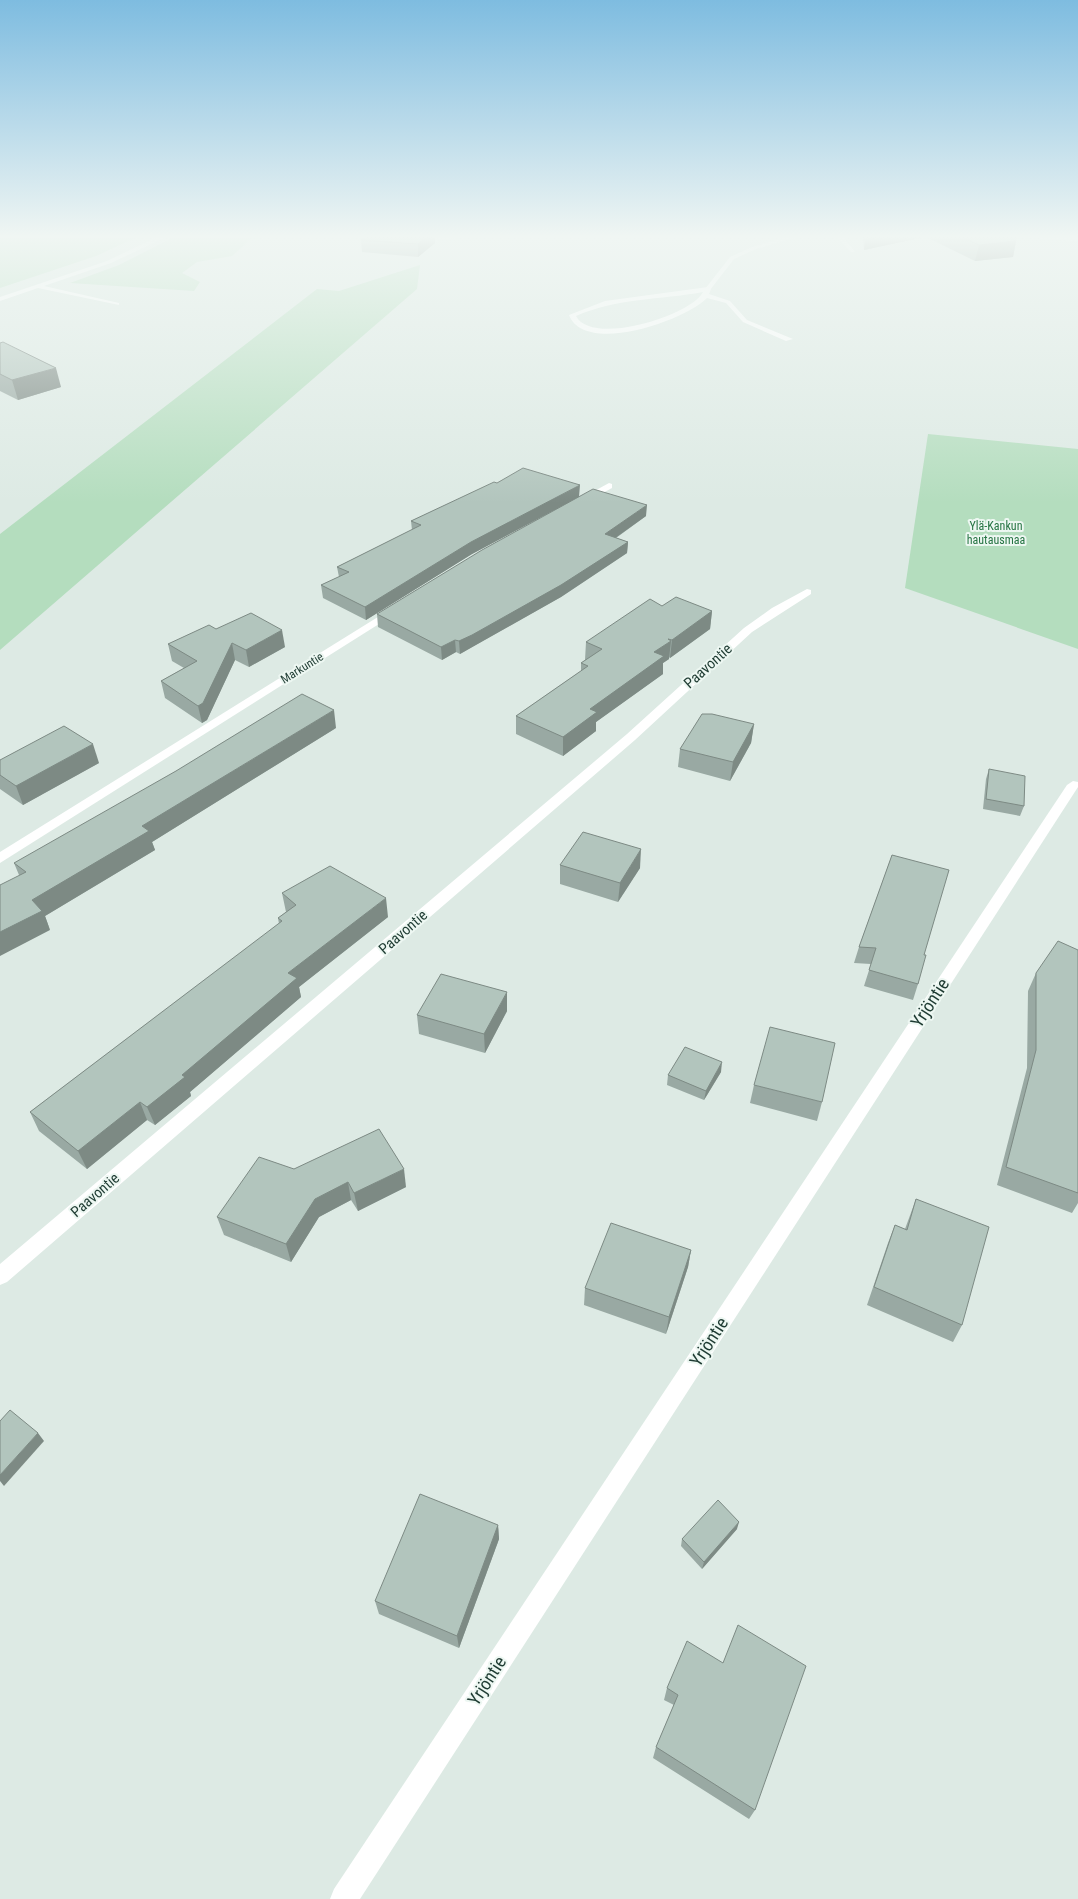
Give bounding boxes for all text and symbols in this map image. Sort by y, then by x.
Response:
park label: Ylä-Kankun hautausmaa [967,519,1025,547]
street label: Paavontie [680,640,736,692]
street label: Markuntie [278,649,326,687]
street label: Paavontie [375,906,431,958]
street label: Yrjöntie [906,974,953,1031]
street label: Paavontie [67,1169,123,1221]
street label: Yrjöntie [685,1313,732,1370]
street label: Yrjöntie [463,1652,510,1709]

